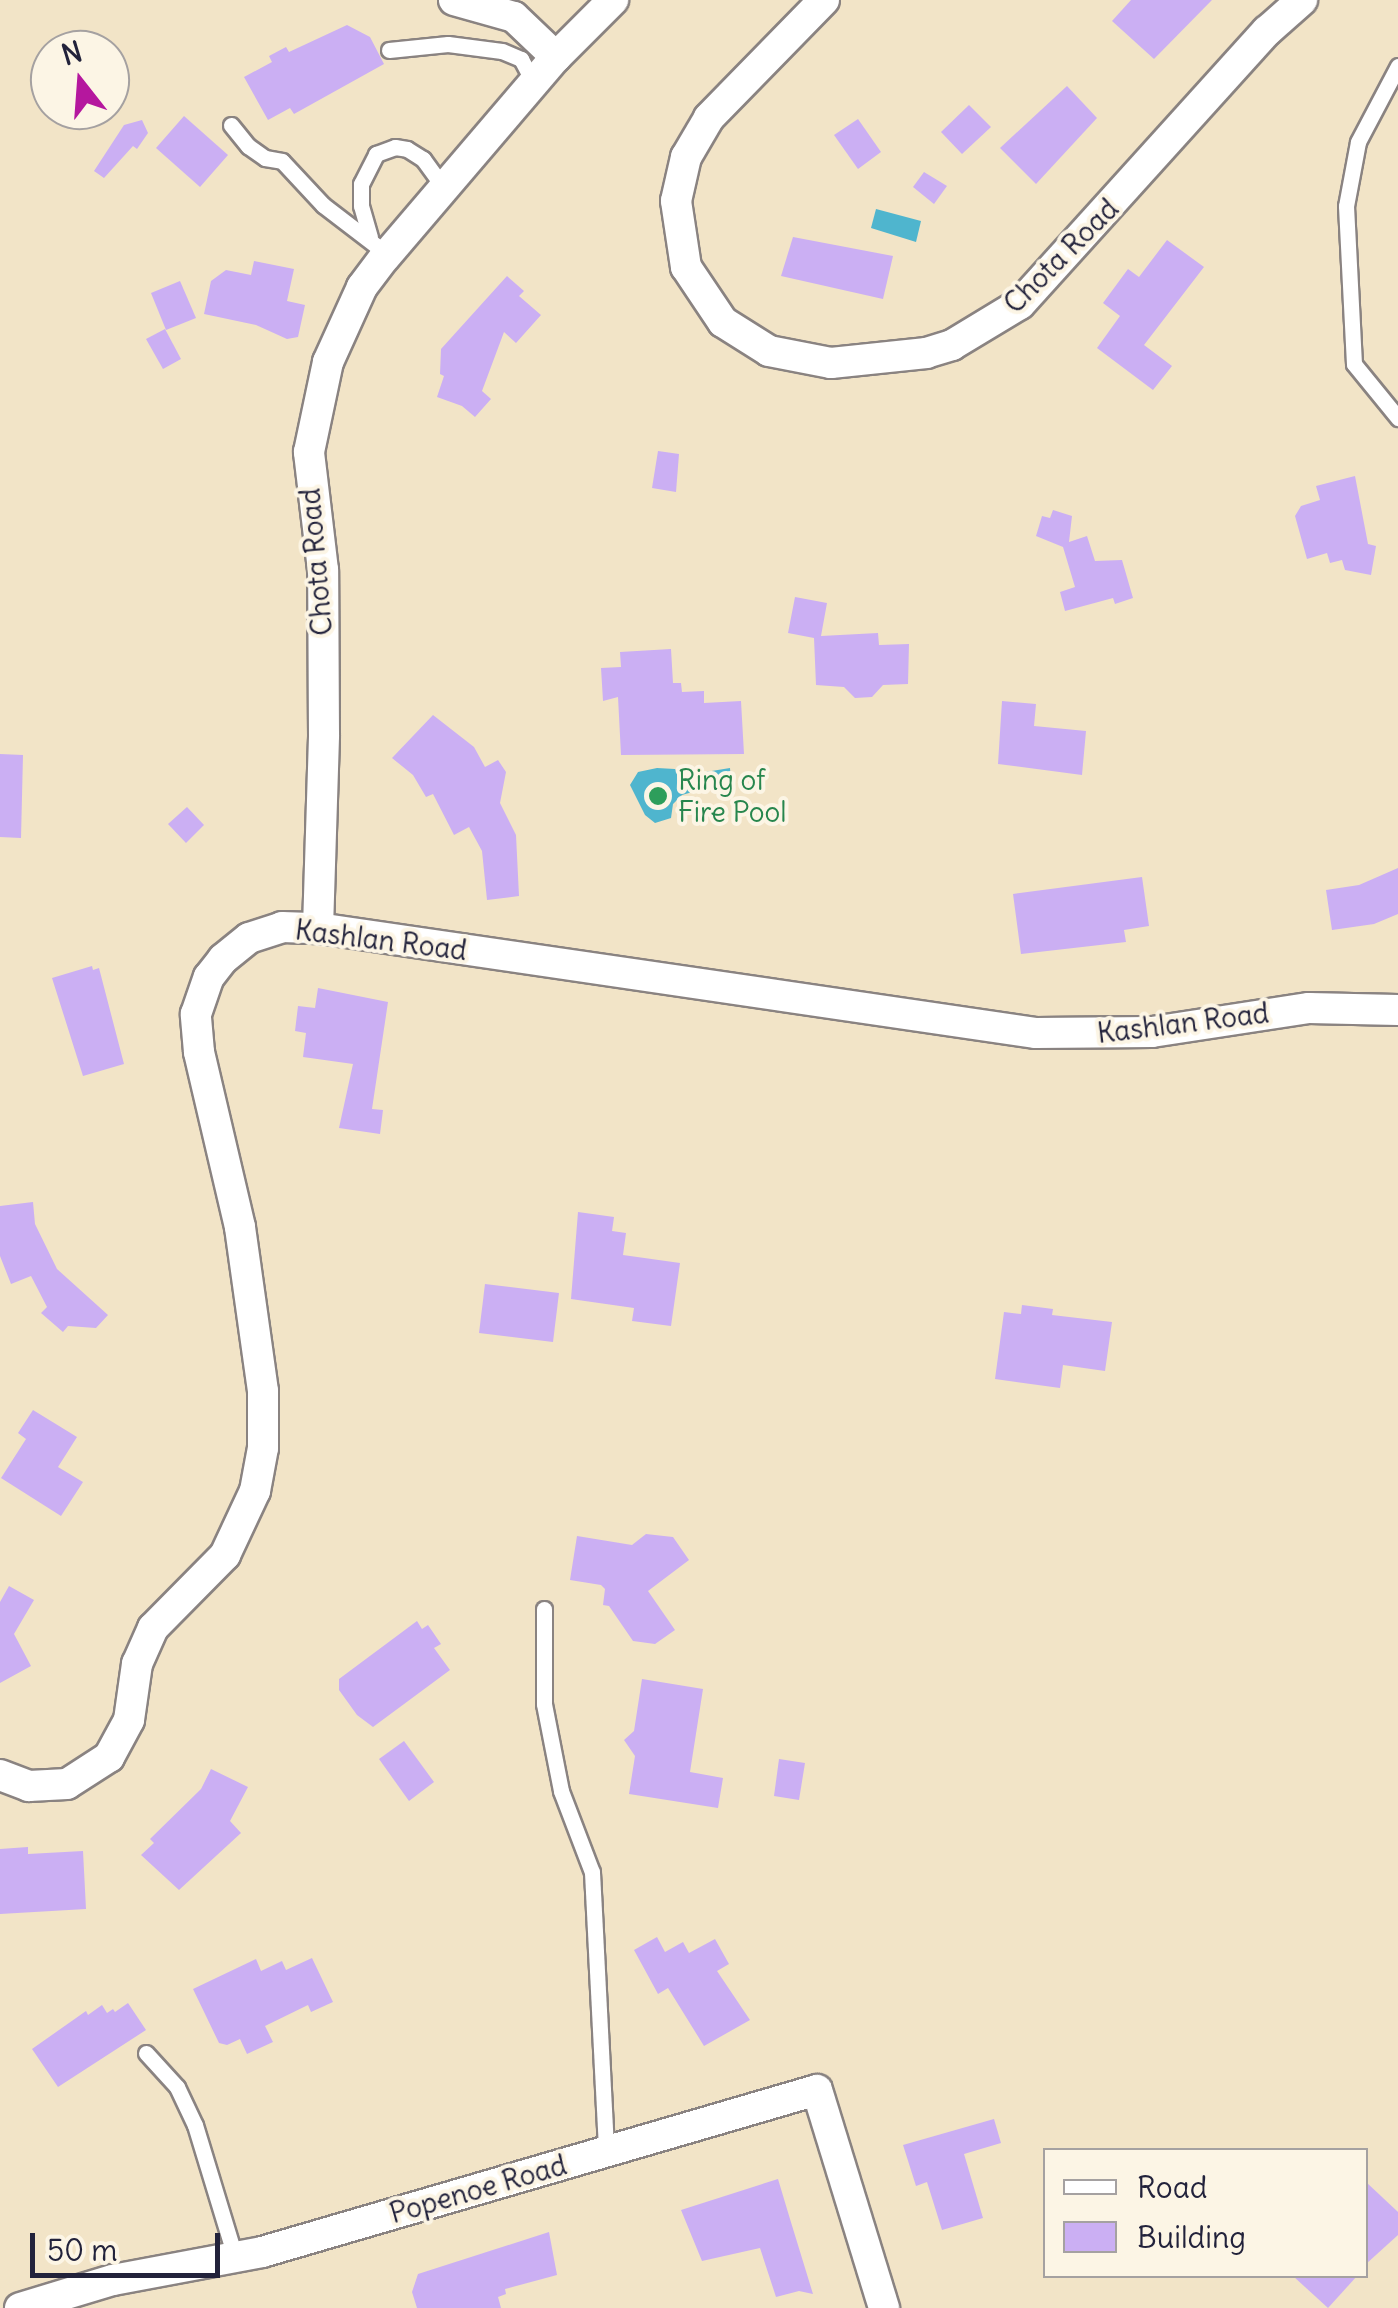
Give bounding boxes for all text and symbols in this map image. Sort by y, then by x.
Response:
north arrow [30,30,130,130]
text: N [57,33,86,73]
street label: Chota Road [997,192,1125,320]
street label: Chota Road [293,487,339,637]
place label: Ring of Fire Pool [678,763,786,829]
marker: Ring of Fire Pool [647,785,669,807]
street label: Kashlan Road [293,913,469,967]
street label: Kashlan Road [1095,996,1271,1050]
street label: Popenoe Road [386,2148,570,2230]
legend [1043,2148,1368,2278]
text: Road [1137,2168,1207,2206]
scale bar [35,2213,225,2275]
text: Building [1137,2218,1246,2256]
text: 50 m [47,2231,117,2269]

